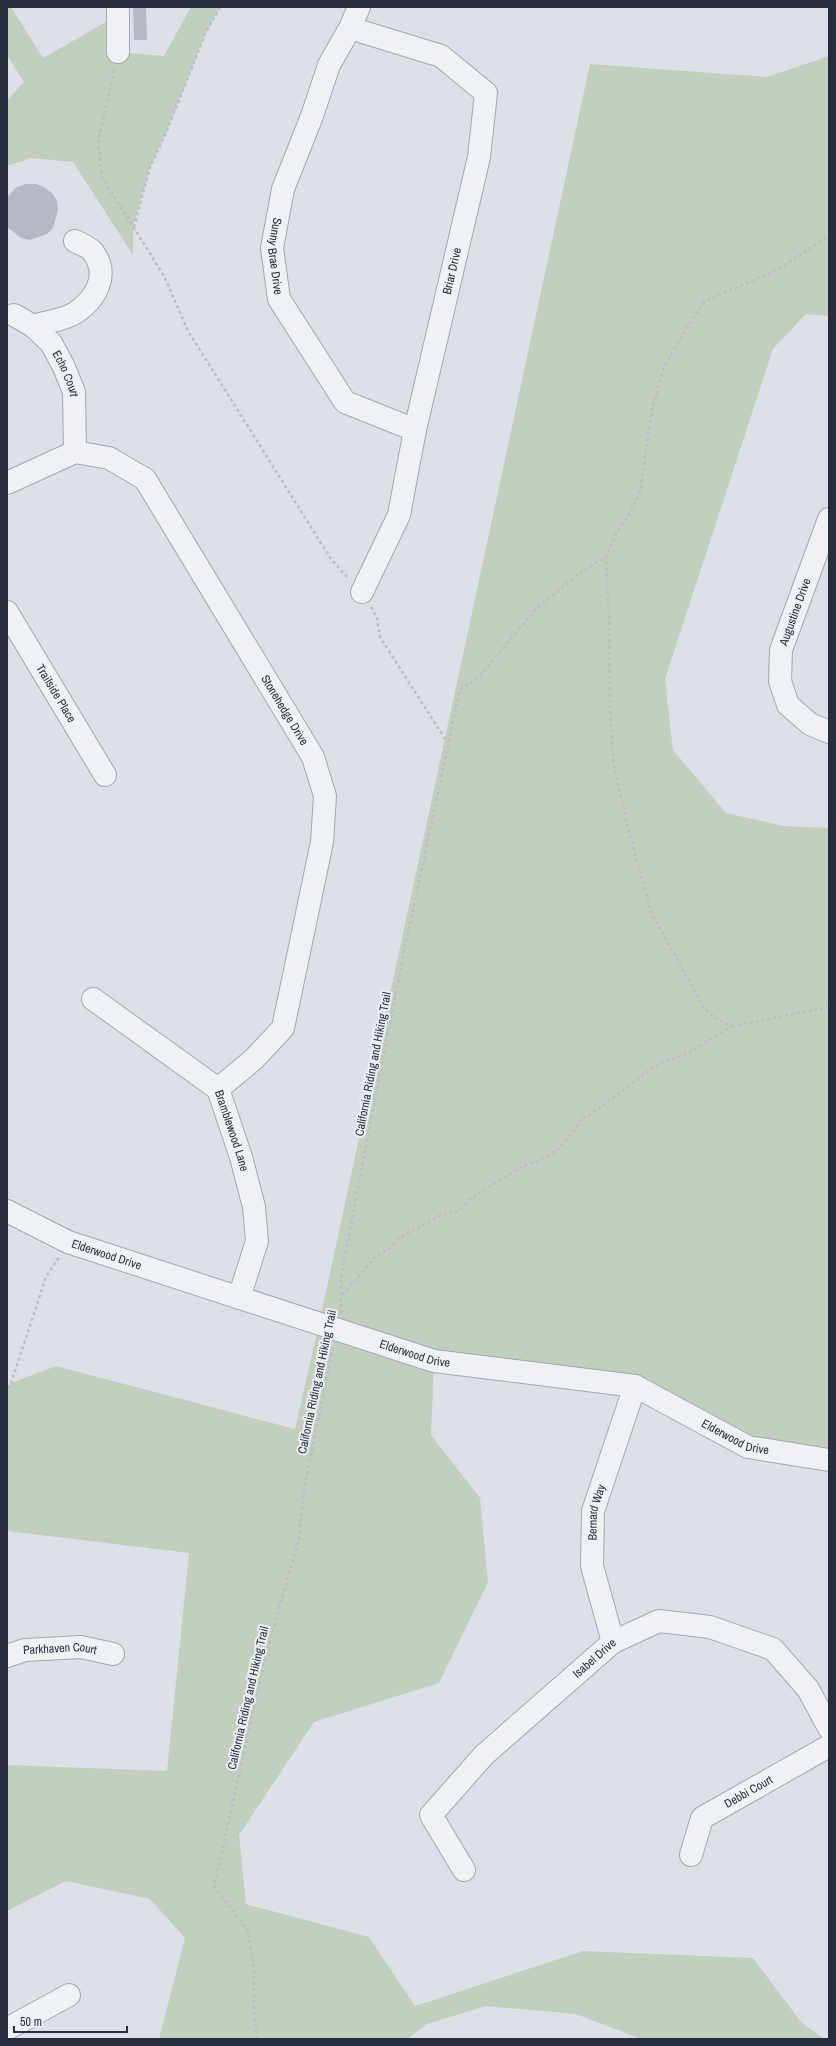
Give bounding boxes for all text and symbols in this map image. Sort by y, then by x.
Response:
street label: Sunny Brae Drive [264,216,286,296]
street label: Briar Drive [439,246,465,296]
street label: Echo Court [49,348,82,397]
street label: Augustine Drive [775,576,815,649]
street label: Trailside Place [32,661,80,726]
street label: Stonehedge Drive [257,672,312,748]
street label: California Riding and Hiking Trail [351,991,395,1137]
street label: Bramblewood Lane [211,1088,252,1173]
street label: Elderwood Drive [69,1236,144,1273]
street label: California Riding and Hiking Trail [294,1309,340,1455]
street label: Elderwood Drive [378,1336,451,1371]
street label: Elderwood Drive [699,1415,770,1458]
street label: Bernard Way [584,1482,609,1541]
street label: California Riding and Hiking Trail [224,1625,272,1771]
street label: Isabel Drive [569,1635,619,1682]
street label: Parkhaven Court [23,1639,99,1658]
street label: Debbi Court [721,1771,776,1812]
scale bar [14,2008,127,2034]
text: 50 m [20,2014,42,2030]

